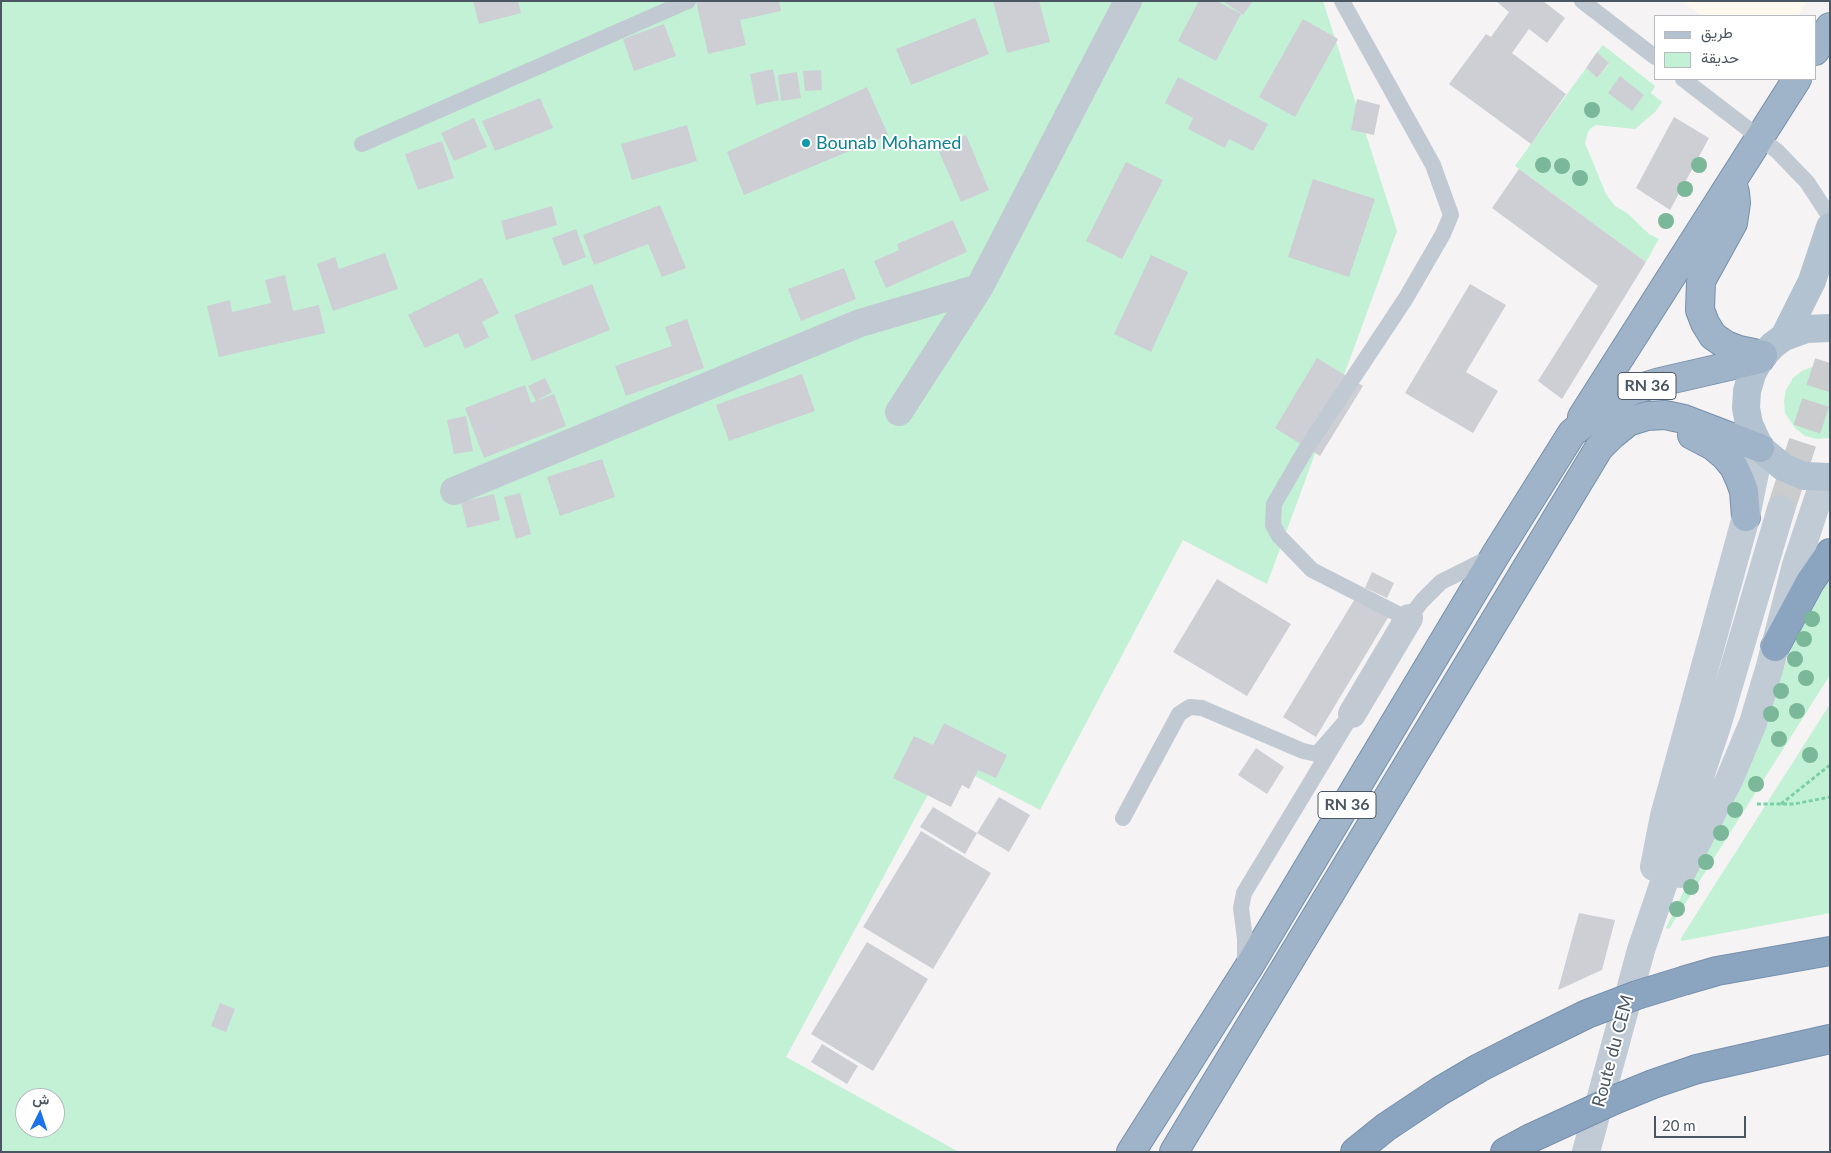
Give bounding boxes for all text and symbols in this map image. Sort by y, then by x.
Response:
legend [1654,15,1816,80]
text: طريق [1701,23,1733,41]
text: حديقة [1701,48,1739,66]
place label: Bounab Mohamed [816,132,961,154]
marker: Bounab Mohamed [800,137,812,149]
road number: RN 36 [1618,372,1676,400]
road number: RN 36 [1318,792,1376,818]
street label: Route du CEM [1588,993,1638,1109]
north arrow [15,1088,65,1138]
text: ش [32,1089,50,1108]
scale bar [1656,1106,1748,1138]
text: 20 m [1662,1116,1696,1134]

